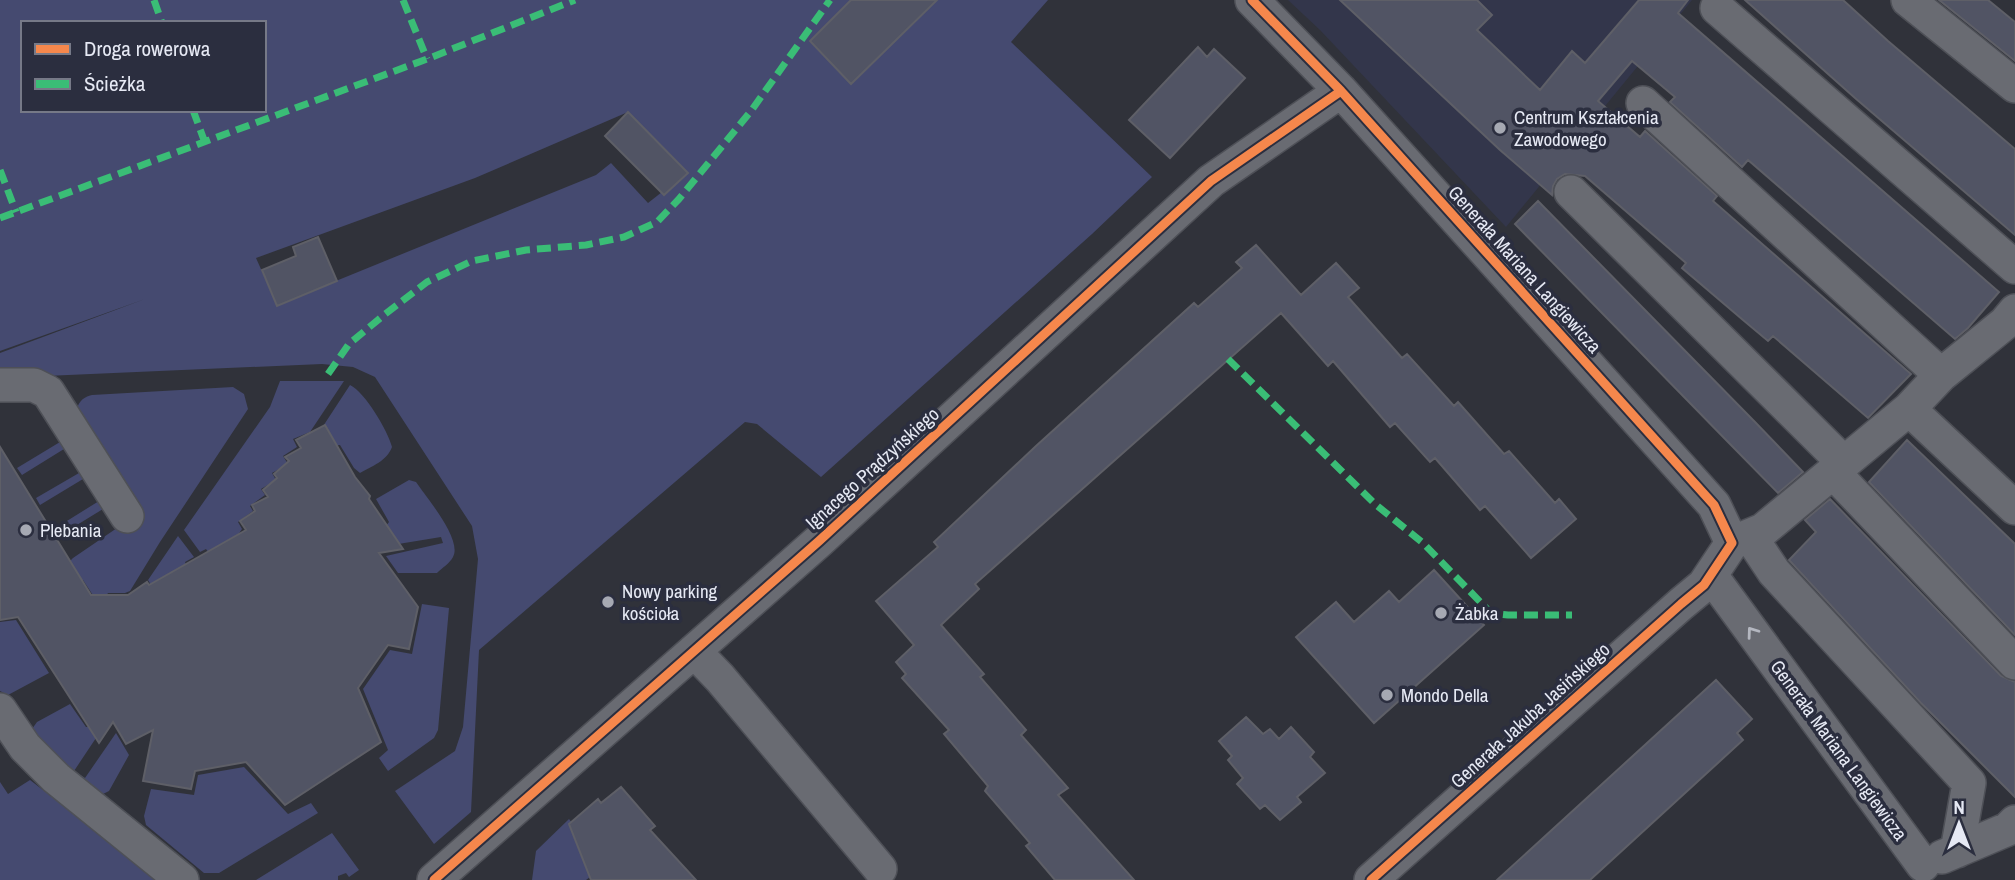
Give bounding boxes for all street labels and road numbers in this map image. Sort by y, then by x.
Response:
street label: Generała Mariana Langiewicza [1443,180,1608,359]
street label: Ignacego Prądzyńskiego [800,401,944,535]
street label: Generała Jakuba Jasińskiego [1445,636,1615,794]
street label: Generała Mariana Langiewicza [1765,654,1914,846]

